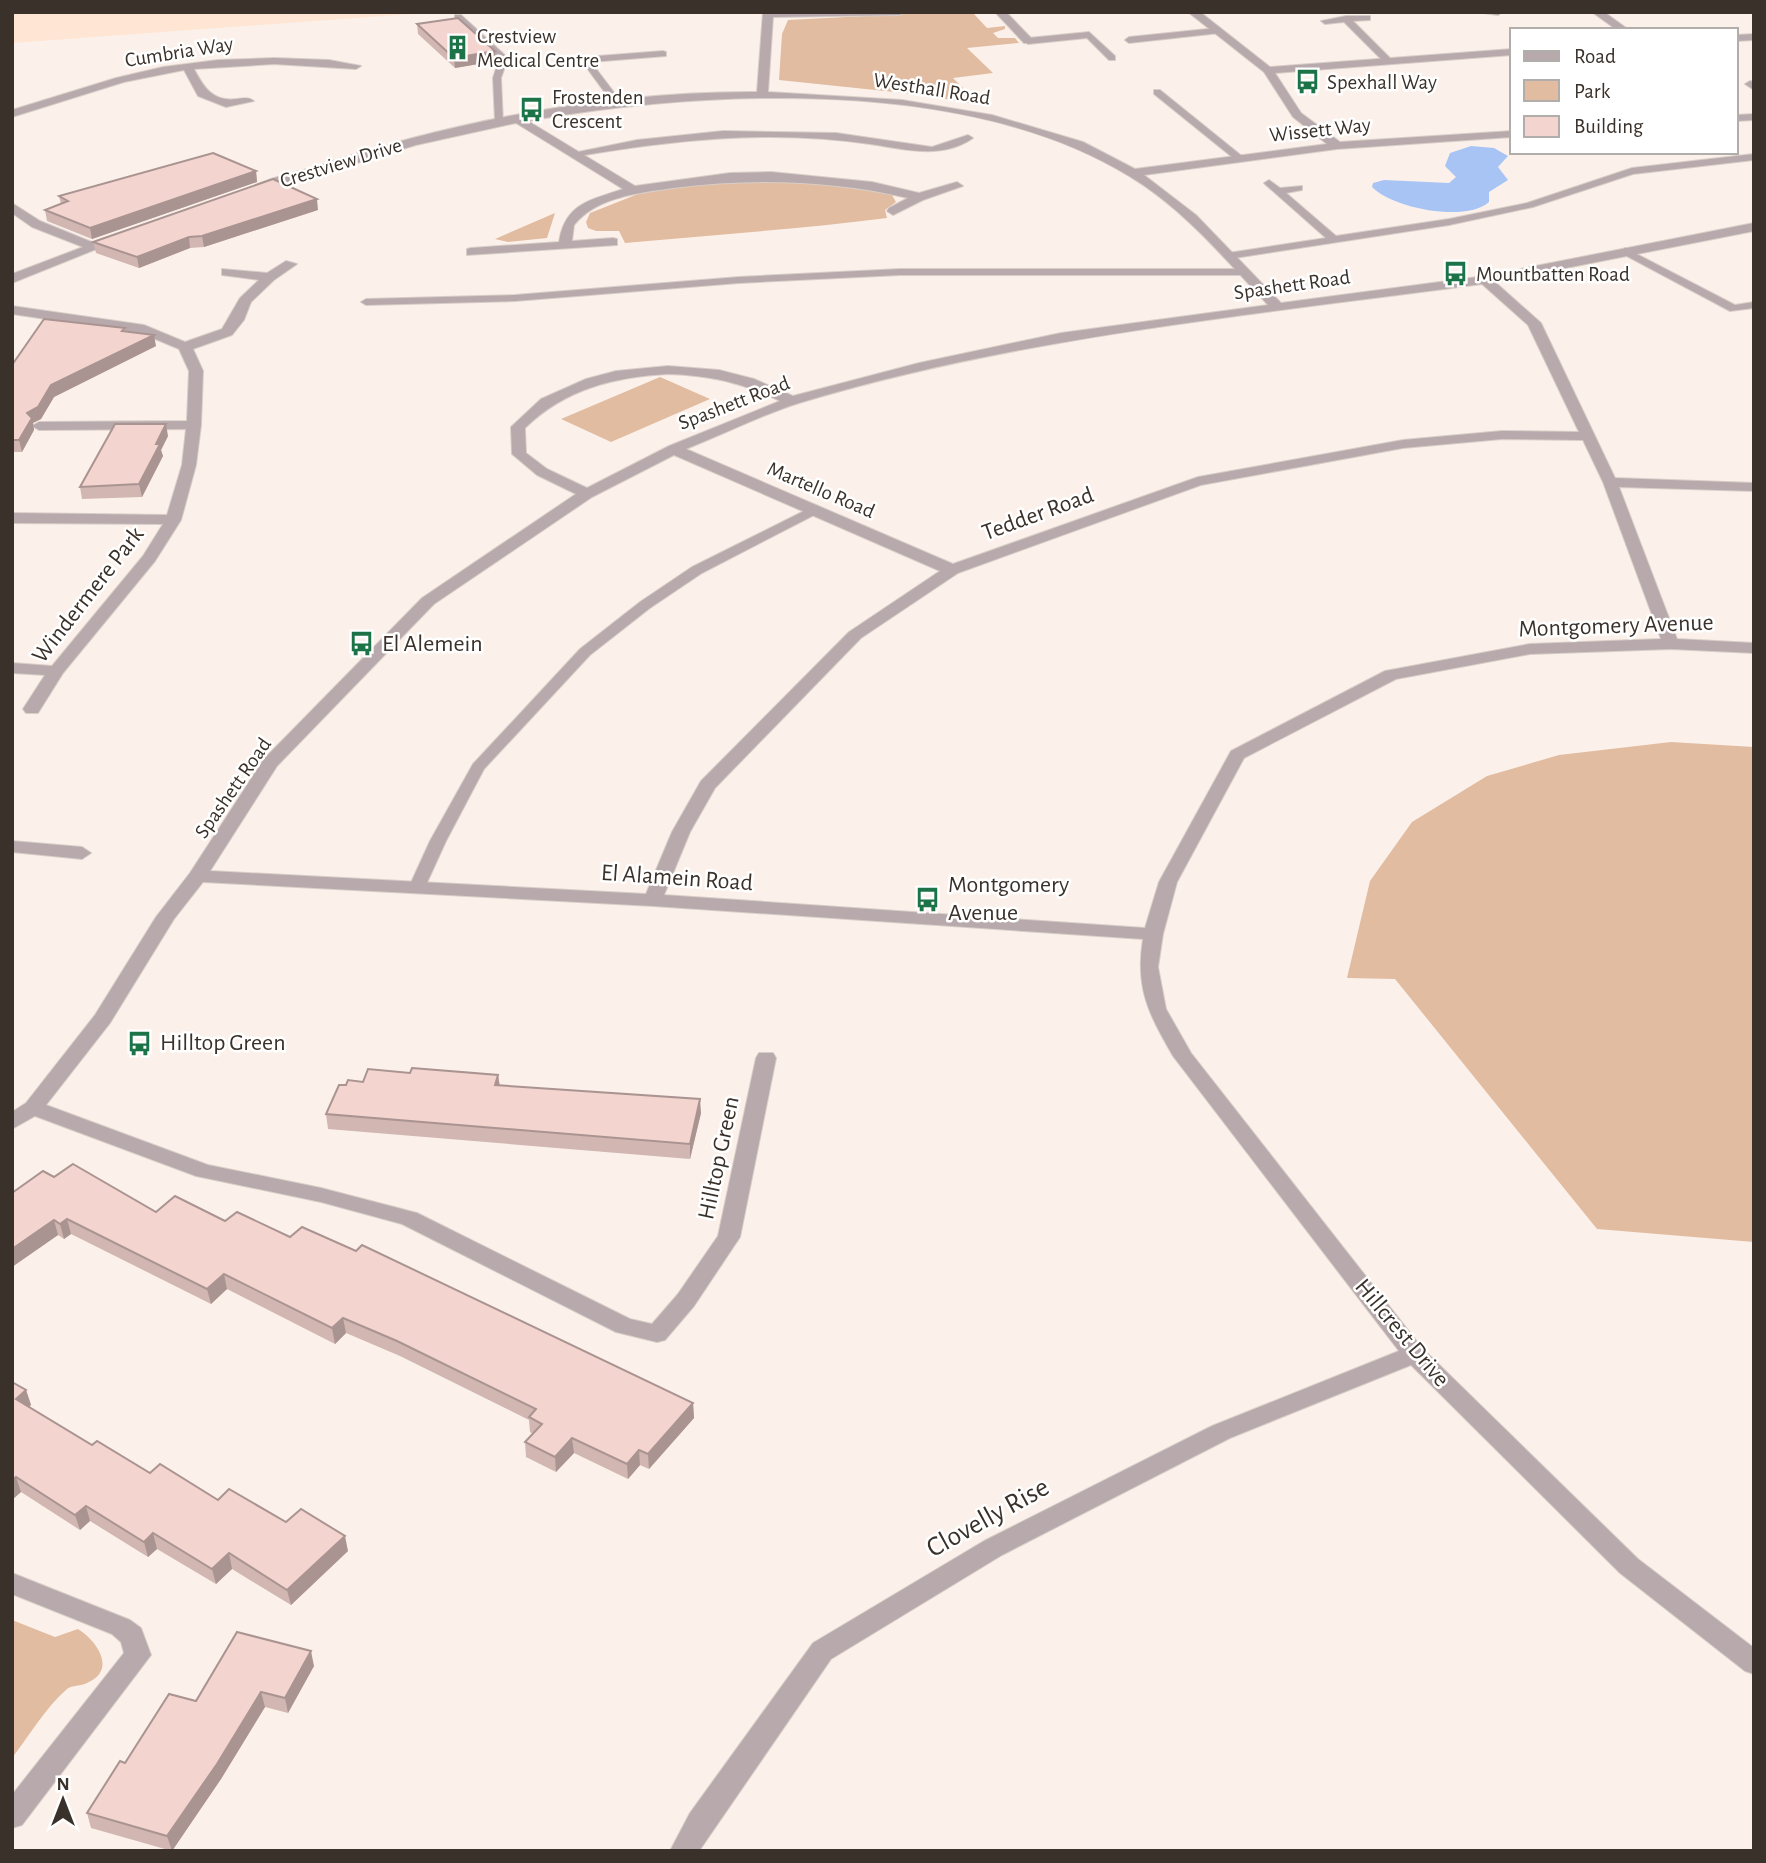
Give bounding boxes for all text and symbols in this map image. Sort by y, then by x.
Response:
place label: Crestview Medical Centre [477,26,599,71]
legend [1510,28,1738,154]
street label: Cumbria Way [123,33,235,71]
building icon: Crestview Medical Centre [443,34,471,62]
text: Road [1574,46,1616,67]
bus stop icon: Spexhall Way [1293,68,1321,96]
street label: Westhall Road [872,69,992,109]
place label: Spexhall Way [1327,72,1437,93]
text: Park [1574,81,1611,102]
place label: Frostenden Crescent [552,87,644,132]
bus stop icon: Frostenden Crescent [518,95,546,123]
street label: Wissett Way [1268,114,1372,146]
text: Building [1574,116,1644,137]
street label: Crestview Drive [278,134,404,192]
bus stop icon: Mountbatten Road [1442,260,1470,288]
place label: Mountbatten Road [1476,264,1630,285]
street label: Spashett Road [1232,266,1352,304]
street label: Spashett Road [675,372,793,434]
street label: Martello Road [764,458,878,522]
street label: Tedder Road [979,483,1097,545]
street label: Windermere Park [28,522,148,668]
street label: Montgomery Avenue [1518,611,1714,641]
bus stop icon: El Alemein [348,630,376,658]
place label: El Alemein [382,632,483,656]
street label: Spashett Road [191,734,275,842]
street label: El Alamein Road [600,861,754,895]
place label: Montgomery Avenue [948,873,1069,925]
bus stop icon: Montgomery Avenue [914,885,942,913]
bus stop icon: Hilltop Green [126,1029,154,1057]
place label: Hilltop Green [160,1031,286,1055]
street label: Hilltop Green [694,1094,744,1222]
street label: Hillcrest Drive [1350,1275,1454,1391]
street label: Clovelly Rise [922,1473,1054,1563]
north arrow [28,1765,98,1835]
text: N [56,1775,70,1794]

